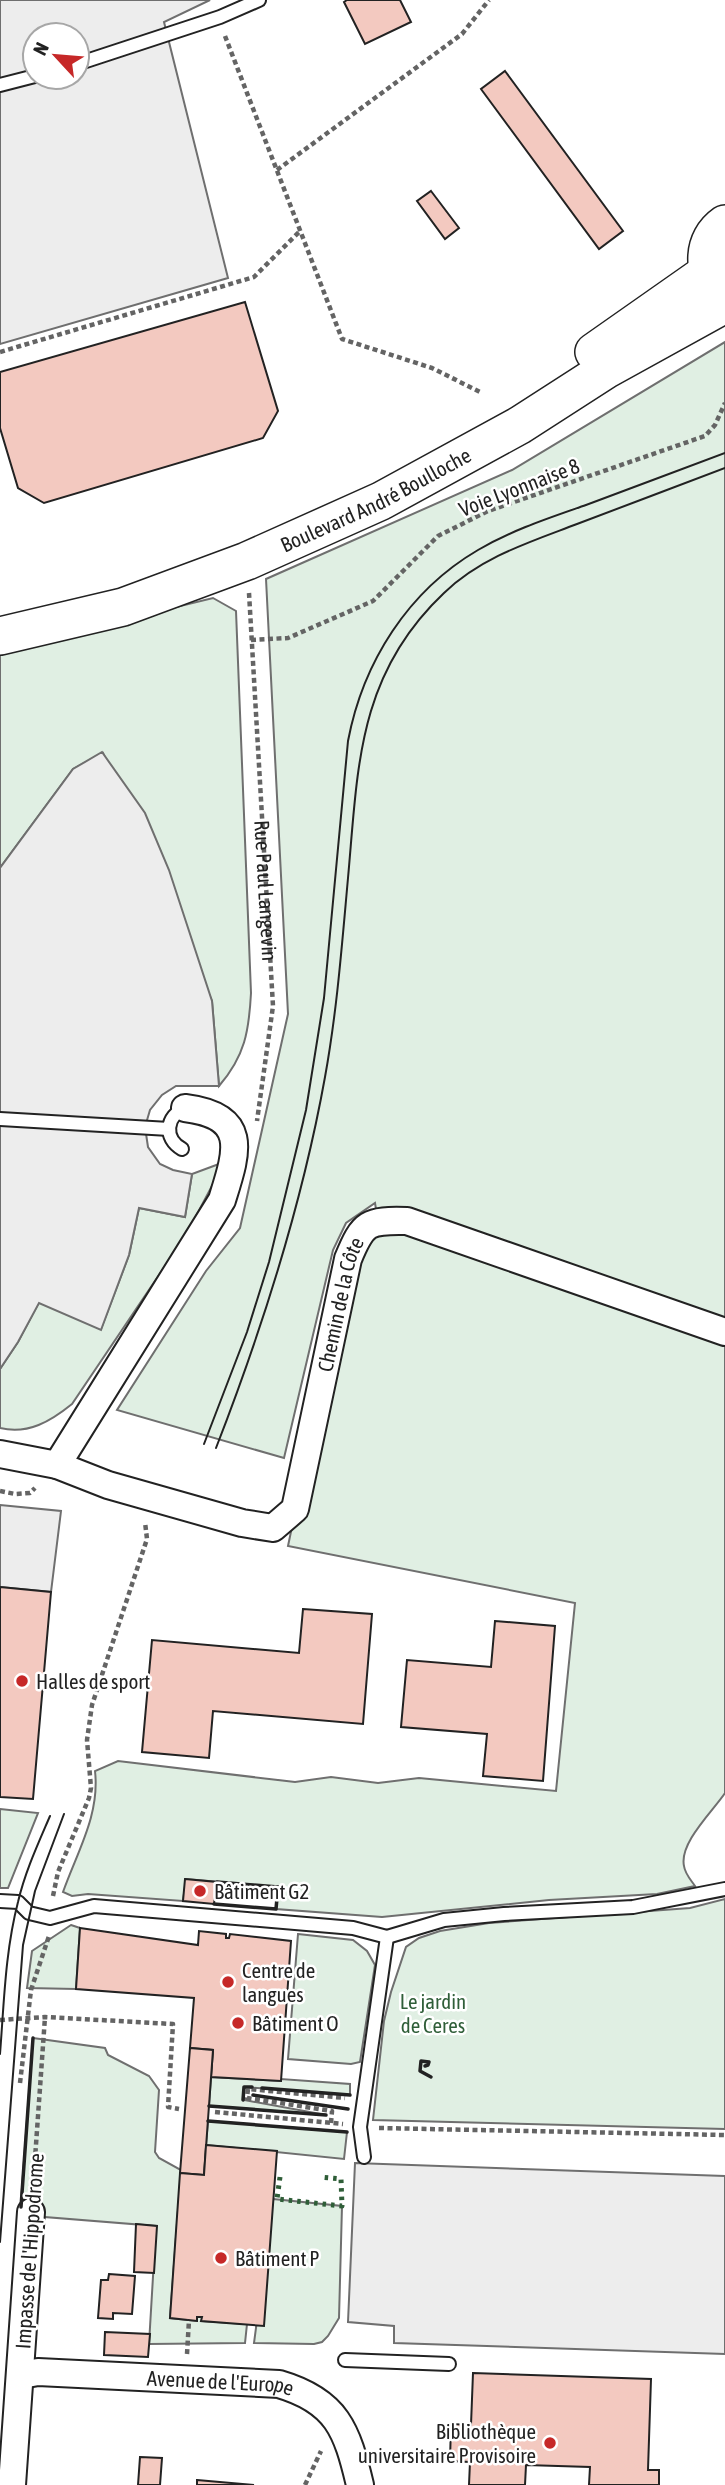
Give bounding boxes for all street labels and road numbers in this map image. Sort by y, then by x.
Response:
street label: Boulevard André Boulloche [276,442,475,557]
street label: Voie Lyonnaise 8 [455,453,583,521]
street label: Rue Paul Langevin [250,819,282,962]
street label: Chemin de la Côte [312,1233,368,1374]
street label: Impasse de l'Hippodrome [10,2152,48,2350]
street label: Avenue de l'Europe [146,2365,297,2400]

